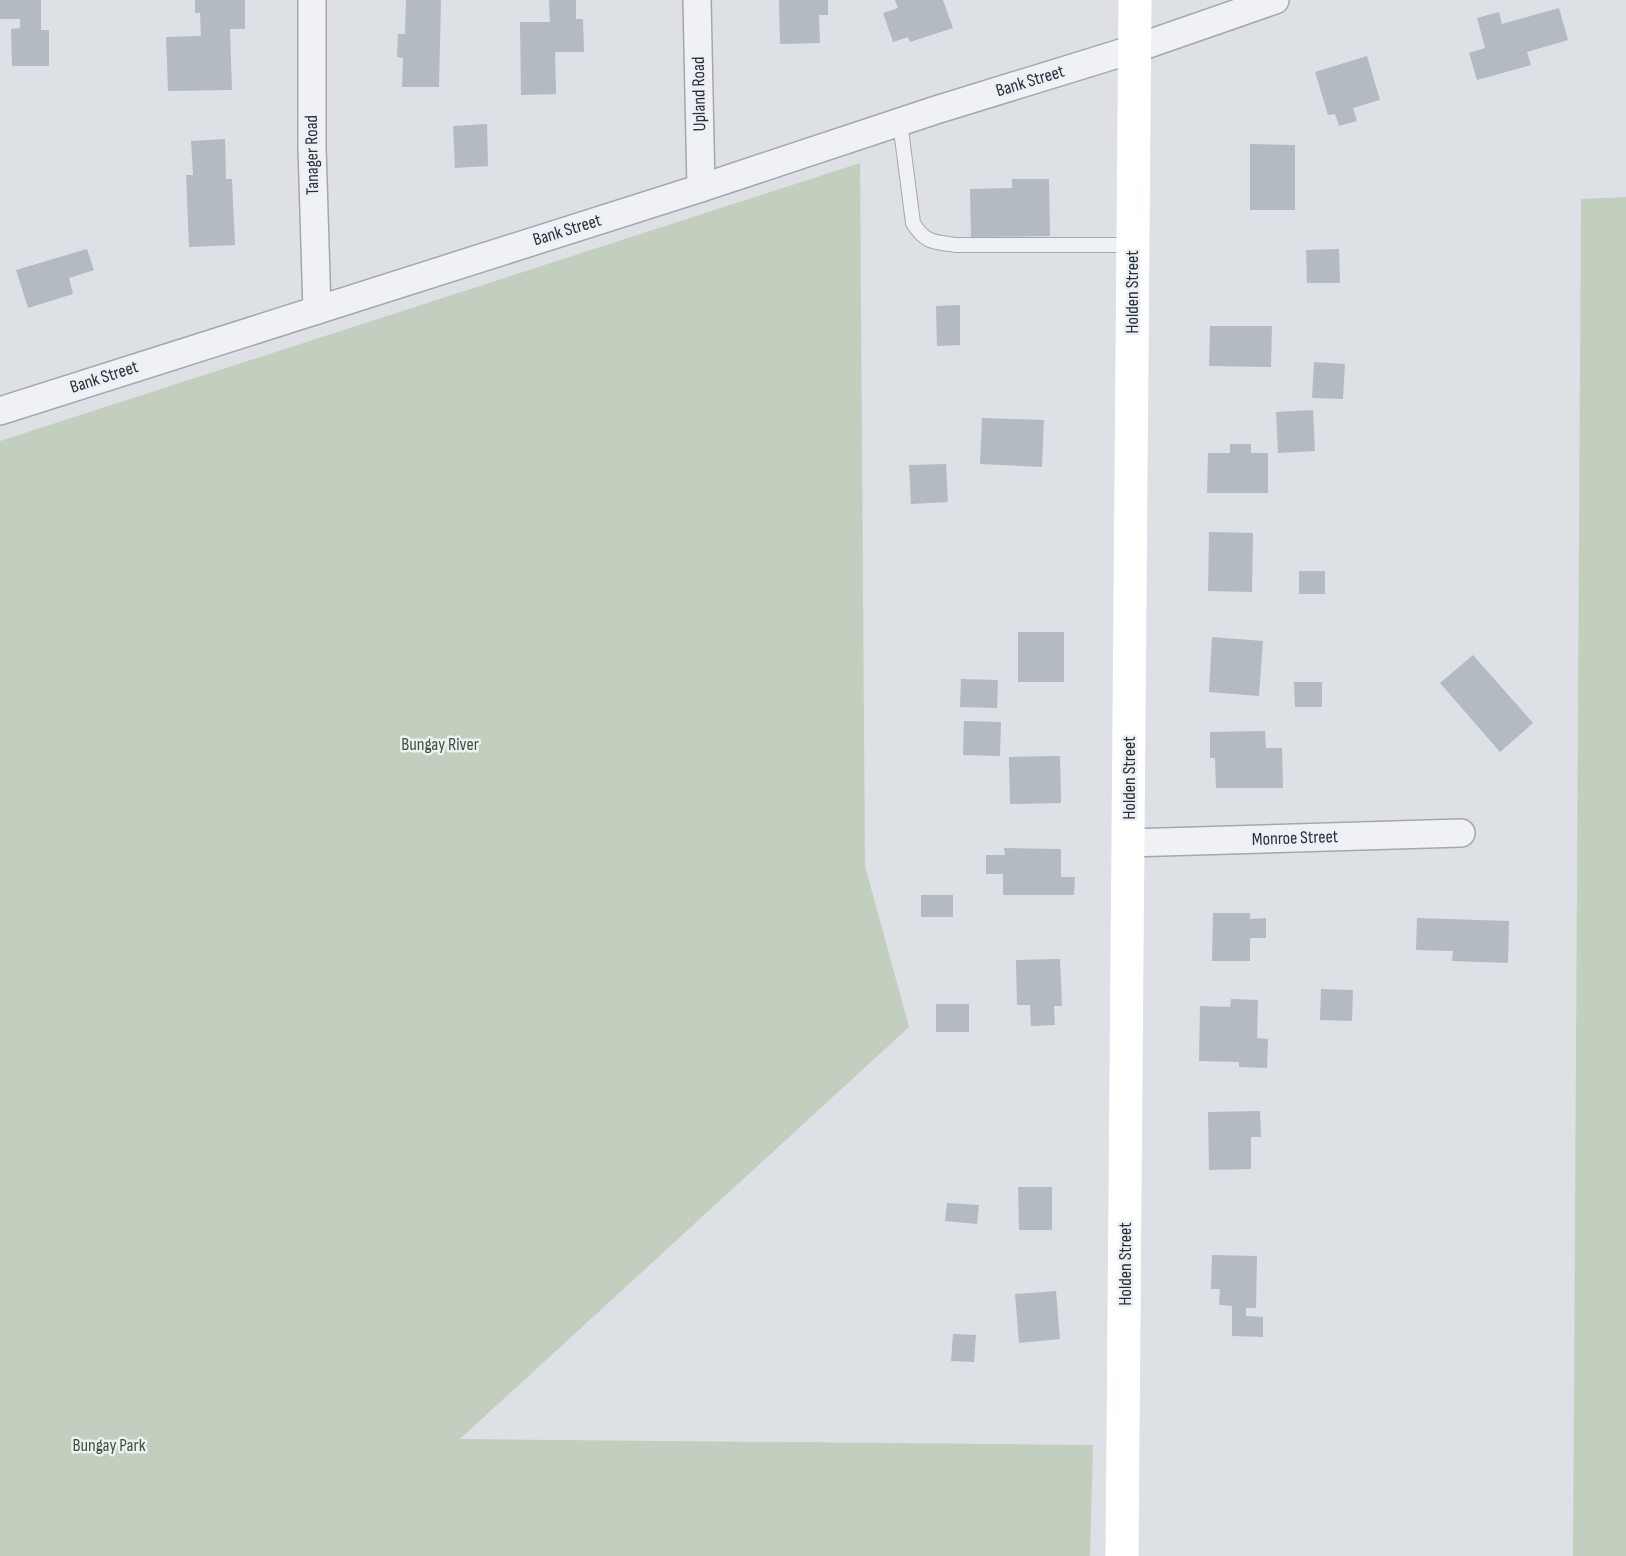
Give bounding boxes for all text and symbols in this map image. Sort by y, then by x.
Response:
street label: Upland Road [688,56,710,132]
street label: Bank Street [993,61,1067,101]
street label: Tanager Road [301,115,323,195]
street label: Bank Street [530,210,604,250]
street label: Holden Street [1122,250,1143,334]
street label: Bank Street [67,356,141,398]
park label: Bungay River [401,734,479,755]
street label: Holden Street [1119,736,1140,820]
street label: Monroe Street [1252,826,1339,850]
street label: Holden Street [1115,1222,1136,1306]
park label: Bungay Park [72,1435,146,1456]

